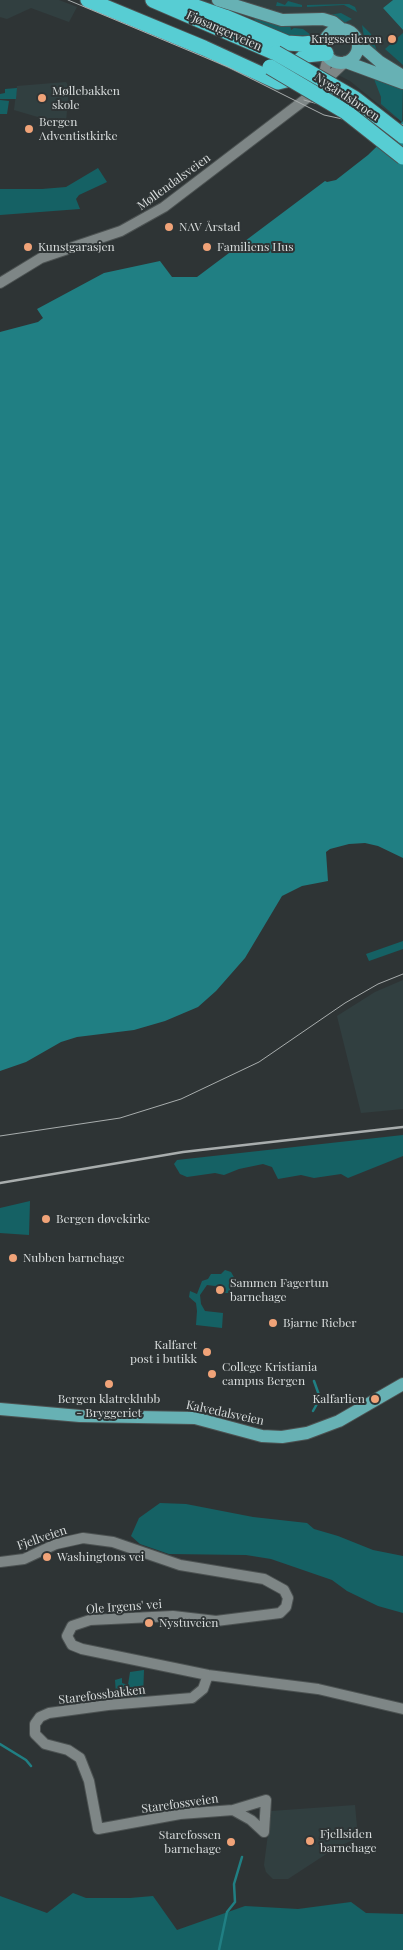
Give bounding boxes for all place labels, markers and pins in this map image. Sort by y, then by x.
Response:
place label: Krigsseileren [311,32,382,46]
marker: Krigsseileren [386,33,398,45]
place label: Møllebakken skole [52,84,120,112]
marker: Møllebakken skole [36,92,48,104]
place label: Bergen Adventistkirke [39,115,117,143]
marker: Bergen Adventistkirke [23,123,35,135]
place label: NAV Årstad [179,220,240,234]
marker: NAV Årstad [163,221,175,233]
place label: Kunstgarasjen [38,240,115,254]
place label: Familiens Hus [217,240,294,254]
marker: Kunstgarasjen [22,241,34,253]
marker: Familiens Hus [201,241,213,253]
place label: Bergen døvekirke [56,1212,150,1226]
marker: Bergen døvekirke [40,1213,52,1225]
place label: Nubben barnehage [23,1251,125,1265]
marker: Nubben barnehage [7,1252,19,1264]
place label: Sammen Fagertun barnehage [230,1276,329,1304]
marker: Sammen Fagertun barnehage [214,1284,226,1296]
place label: Bjarne Rieber [283,1316,357,1330]
marker: Bjarne Rieber [267,1317,279,1329]
place label: Kalfaret post i butikk [130,1338,197,1366]
marker: Kalfaret post i butikk [201,1346,213,1358]
place label: College Kristiania campus Bergen [222,1360,317,1388]
marker: College Kristiania campus Bergen [206,1368,218,1380]
marker: Bergen klatreklubb - Bryggeriet [103,1378,115,1390]
place label: Bergen klatreklubb - Bryggeriet [58,1392,160,1420]
place label: Kalfarlien [312,1392,365,1406]
marker: Kalfarlien [369,1393,381,1405]
place label: Washingtons vei [57,1550,144,1564]
marker: Washingtons vei [41,1551,53,1563]
place label: Nystuveien [159,1616,218,1630]
marker: Nystuveien [143,1617,155,1629]
place label: Fjellsiden barnehage [320,1827,377,1855]
place label: Starefossen barnehage [159,1828,221,1856]
marker: Fjellsiden barnehage [304,1835,316,1847]
marker: Starefossen barnehage [225,1836,237,1848]

